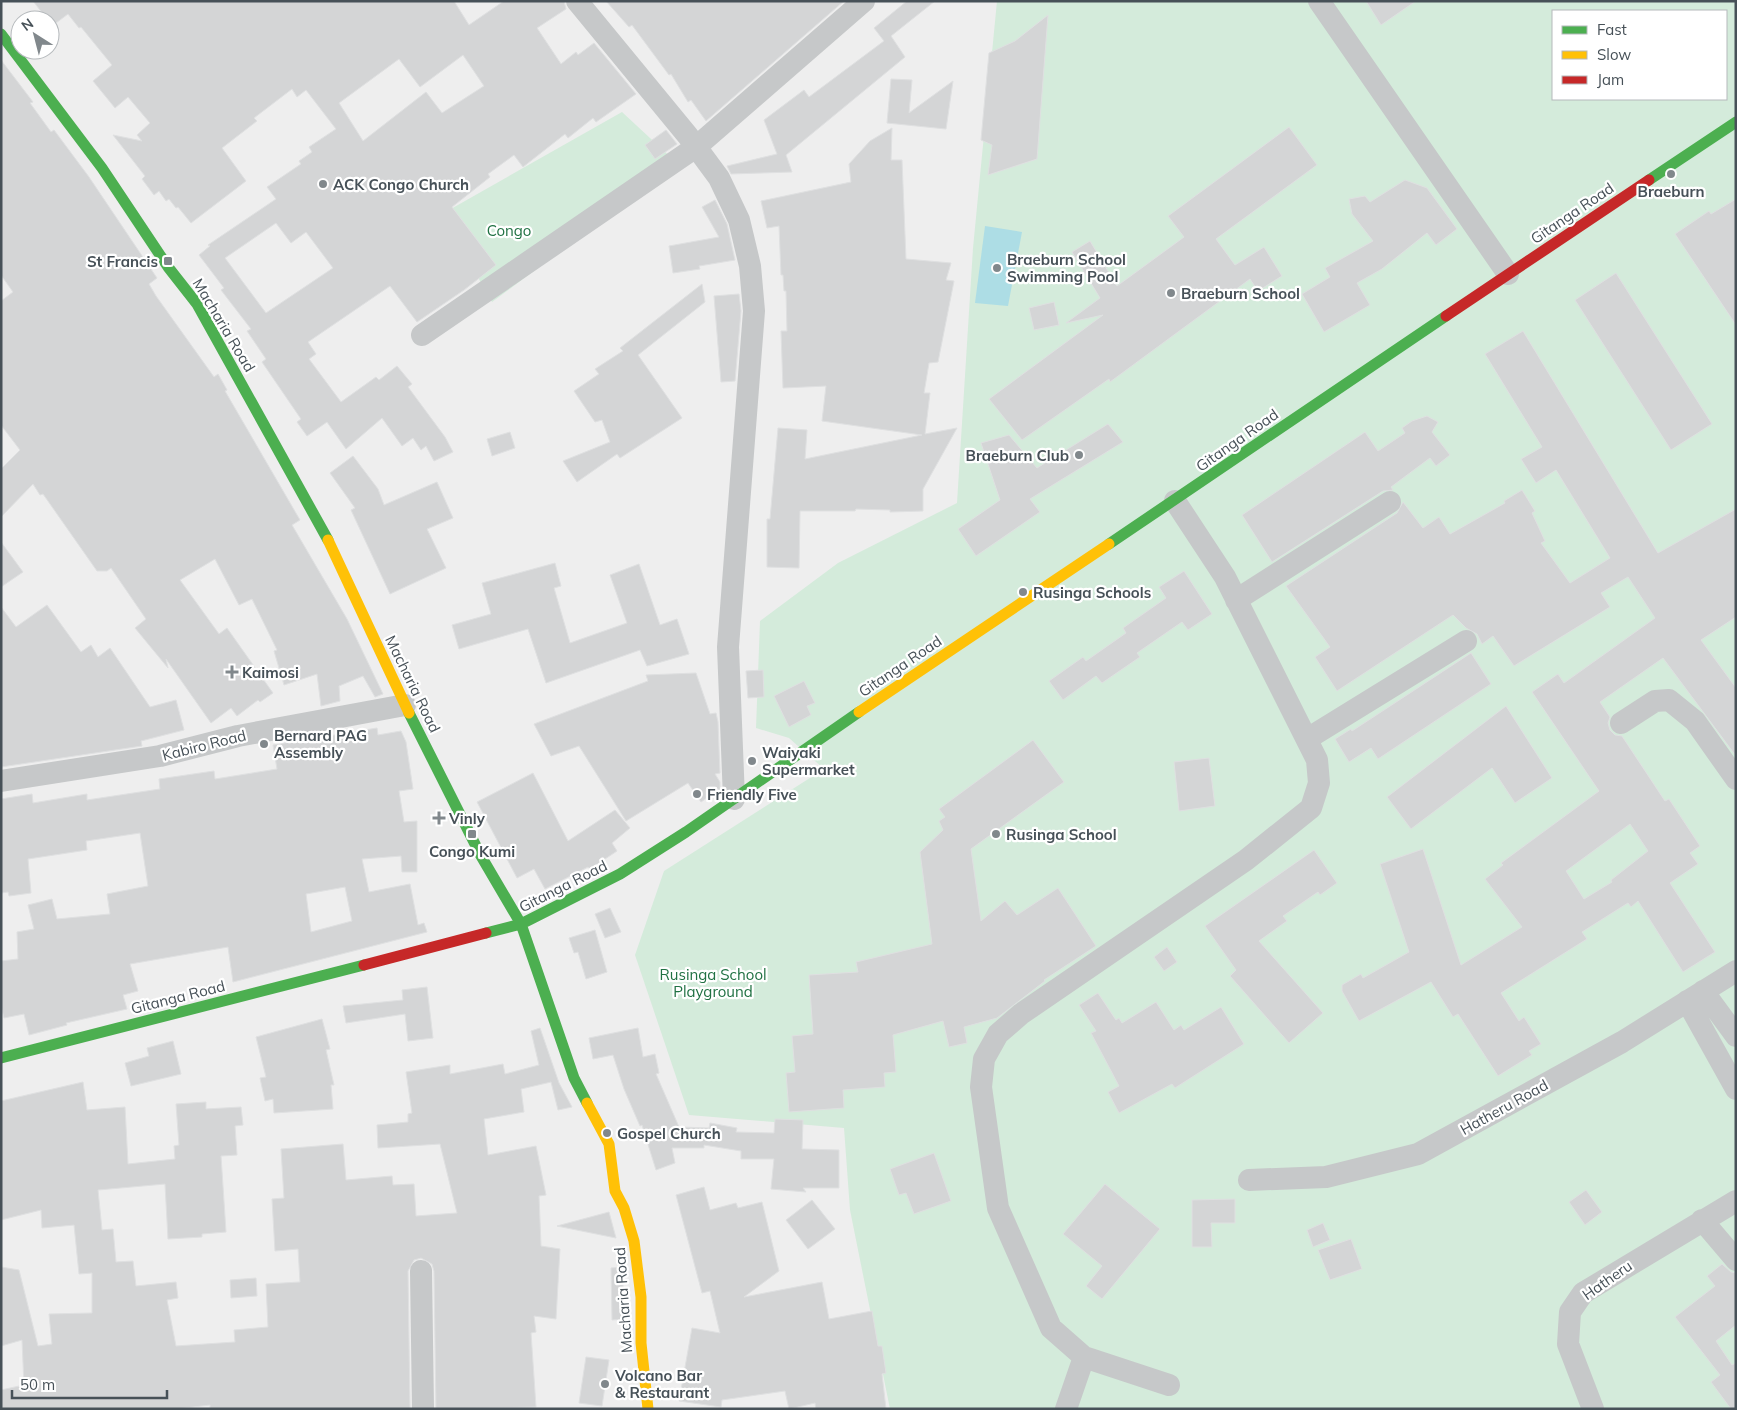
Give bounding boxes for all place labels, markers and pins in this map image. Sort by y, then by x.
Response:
marker: Braeburn [1665,168,1677,180]
place label: ACK Congo Church [333,175,469,194]
marker: ACK Congo Church [317,178,329,190]
place label: Braeburn [1638,182,1704,201]
place label: Braeburn School Swimming Pool [1007,250,1126,286]
place label: St Francis [87,252,158,271]
marker: St Francis [162,255,174,267]
marker: Braeburn School Swimming Pool [991,262,1003,274]
place label: Braeburn School [1181,284,1300,303]
marker: Braeburn School [1165,287,1177,299]
place label: Braeburn Club [966,446,1069,465]
marker: Braeburn Club [1073,449,1085,461]
place label: Rusinga Schools [1033,583,1151,602]
marker: Rusinga Schools [1017,586,1029,598]
place label: Kaimosi [242,663,299,682]
marker: Kaimosi [226,666,238,678]
place label: Bernard PAG Assembly [274,726,367,762]
marker: Bernard PAG Assembly [258,738,270,750]
place label: Waiyaki Supermarket [762,743,855,779]
marker: Waiyaki Supermarket [746,755,758,767]
place label: Friendly Five [707,785,797,804]
marker: Friendly Five [691,788,703,800]
place label: Vinly [448,809,486,828]
marker: Vinly [433,812,445,824]
place label: Rusinga School [1006,825,1117,844]
marker: Congo Kumi [466,828,478,840]
marker: Rusinga School [990,828,1002,840]
place label: Congo Kumi [429,842,515,861]
place label: Gospel Church [617,1124,721,1143]
marker: Gospel Church [601,1127,613,1139]
place label: Volcano Bar & Restaurant [614,1366,710,1402]
marker: Volcano Bar & Restaurant [599,1378,611,1390]

